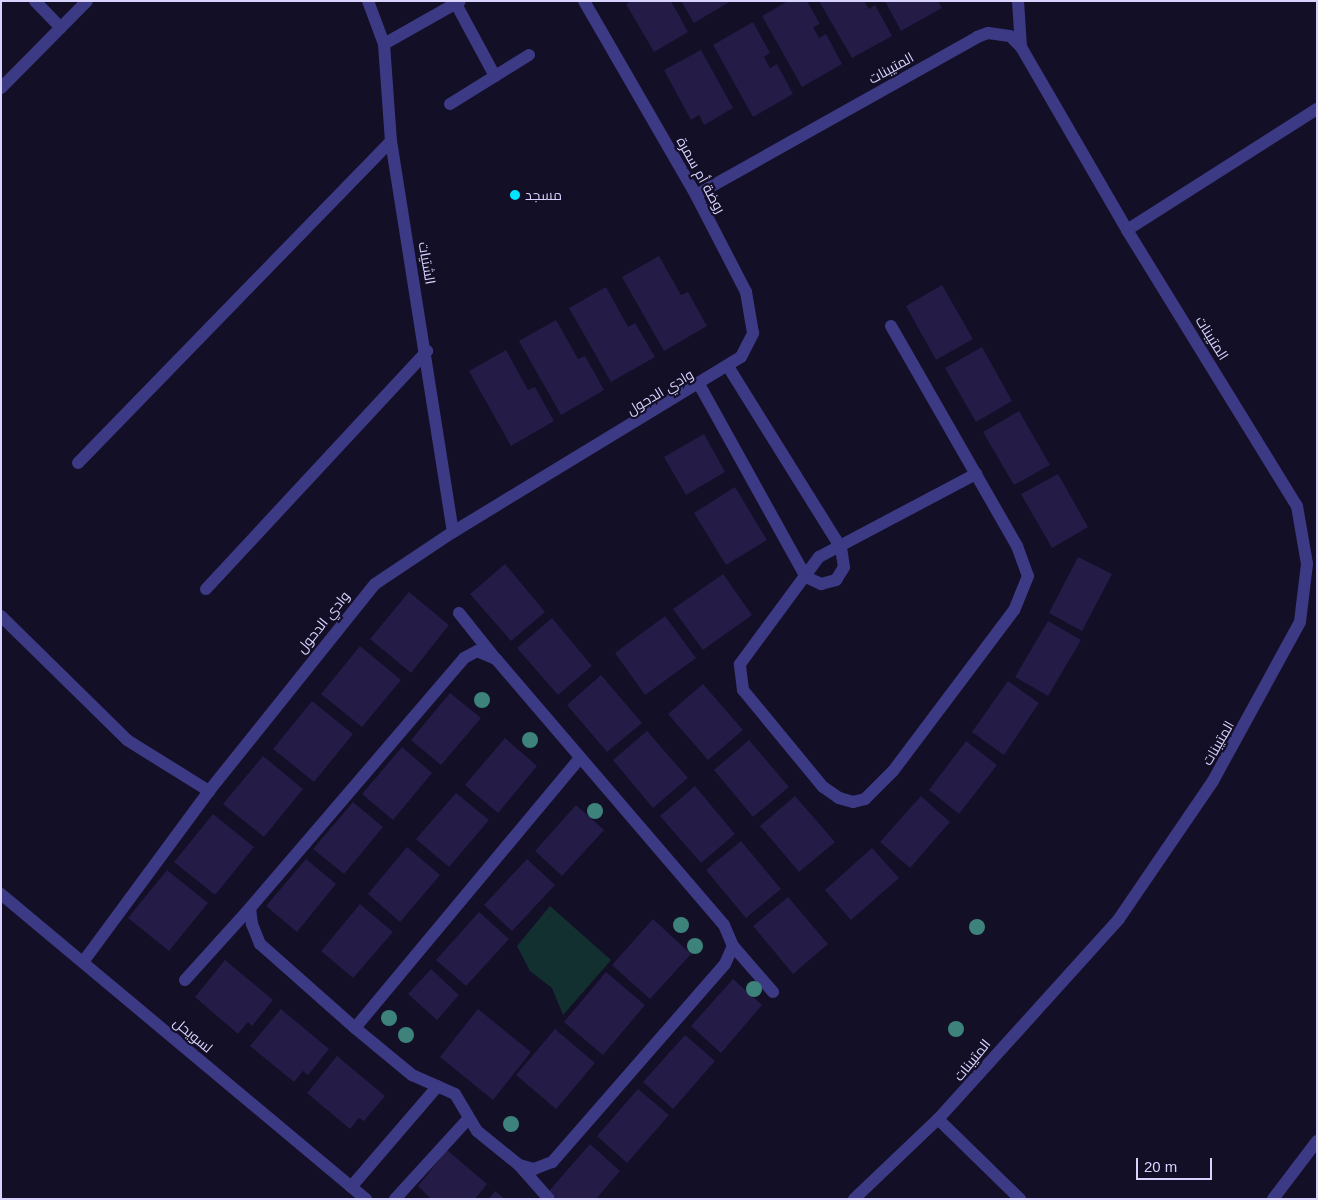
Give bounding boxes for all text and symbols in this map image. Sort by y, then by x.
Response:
street label: المتيبنات [866,49,916,87]
street label: روضة أم سمرة [673,134,729,216]
place label: مسجد [525,187,562,203]
marker: مسجد [509,189,521,201]
street label: الشتيات [415,240,439,286]
street label: المتيبنات [1192,313,1232,363]
street label: وادي الدحول [624,366,696,418]
street label: وادي الدحول [293,588,353,656]
street label: المتيبنات [1199,718,1237,768]
street label: لسويحل [170,1014,216,1056]
street label: المتيبنات [950,1036,994,1084]
scale bar [1138,1148,1214,1180]
text: 20 m [1144,1158,1177,1175]

